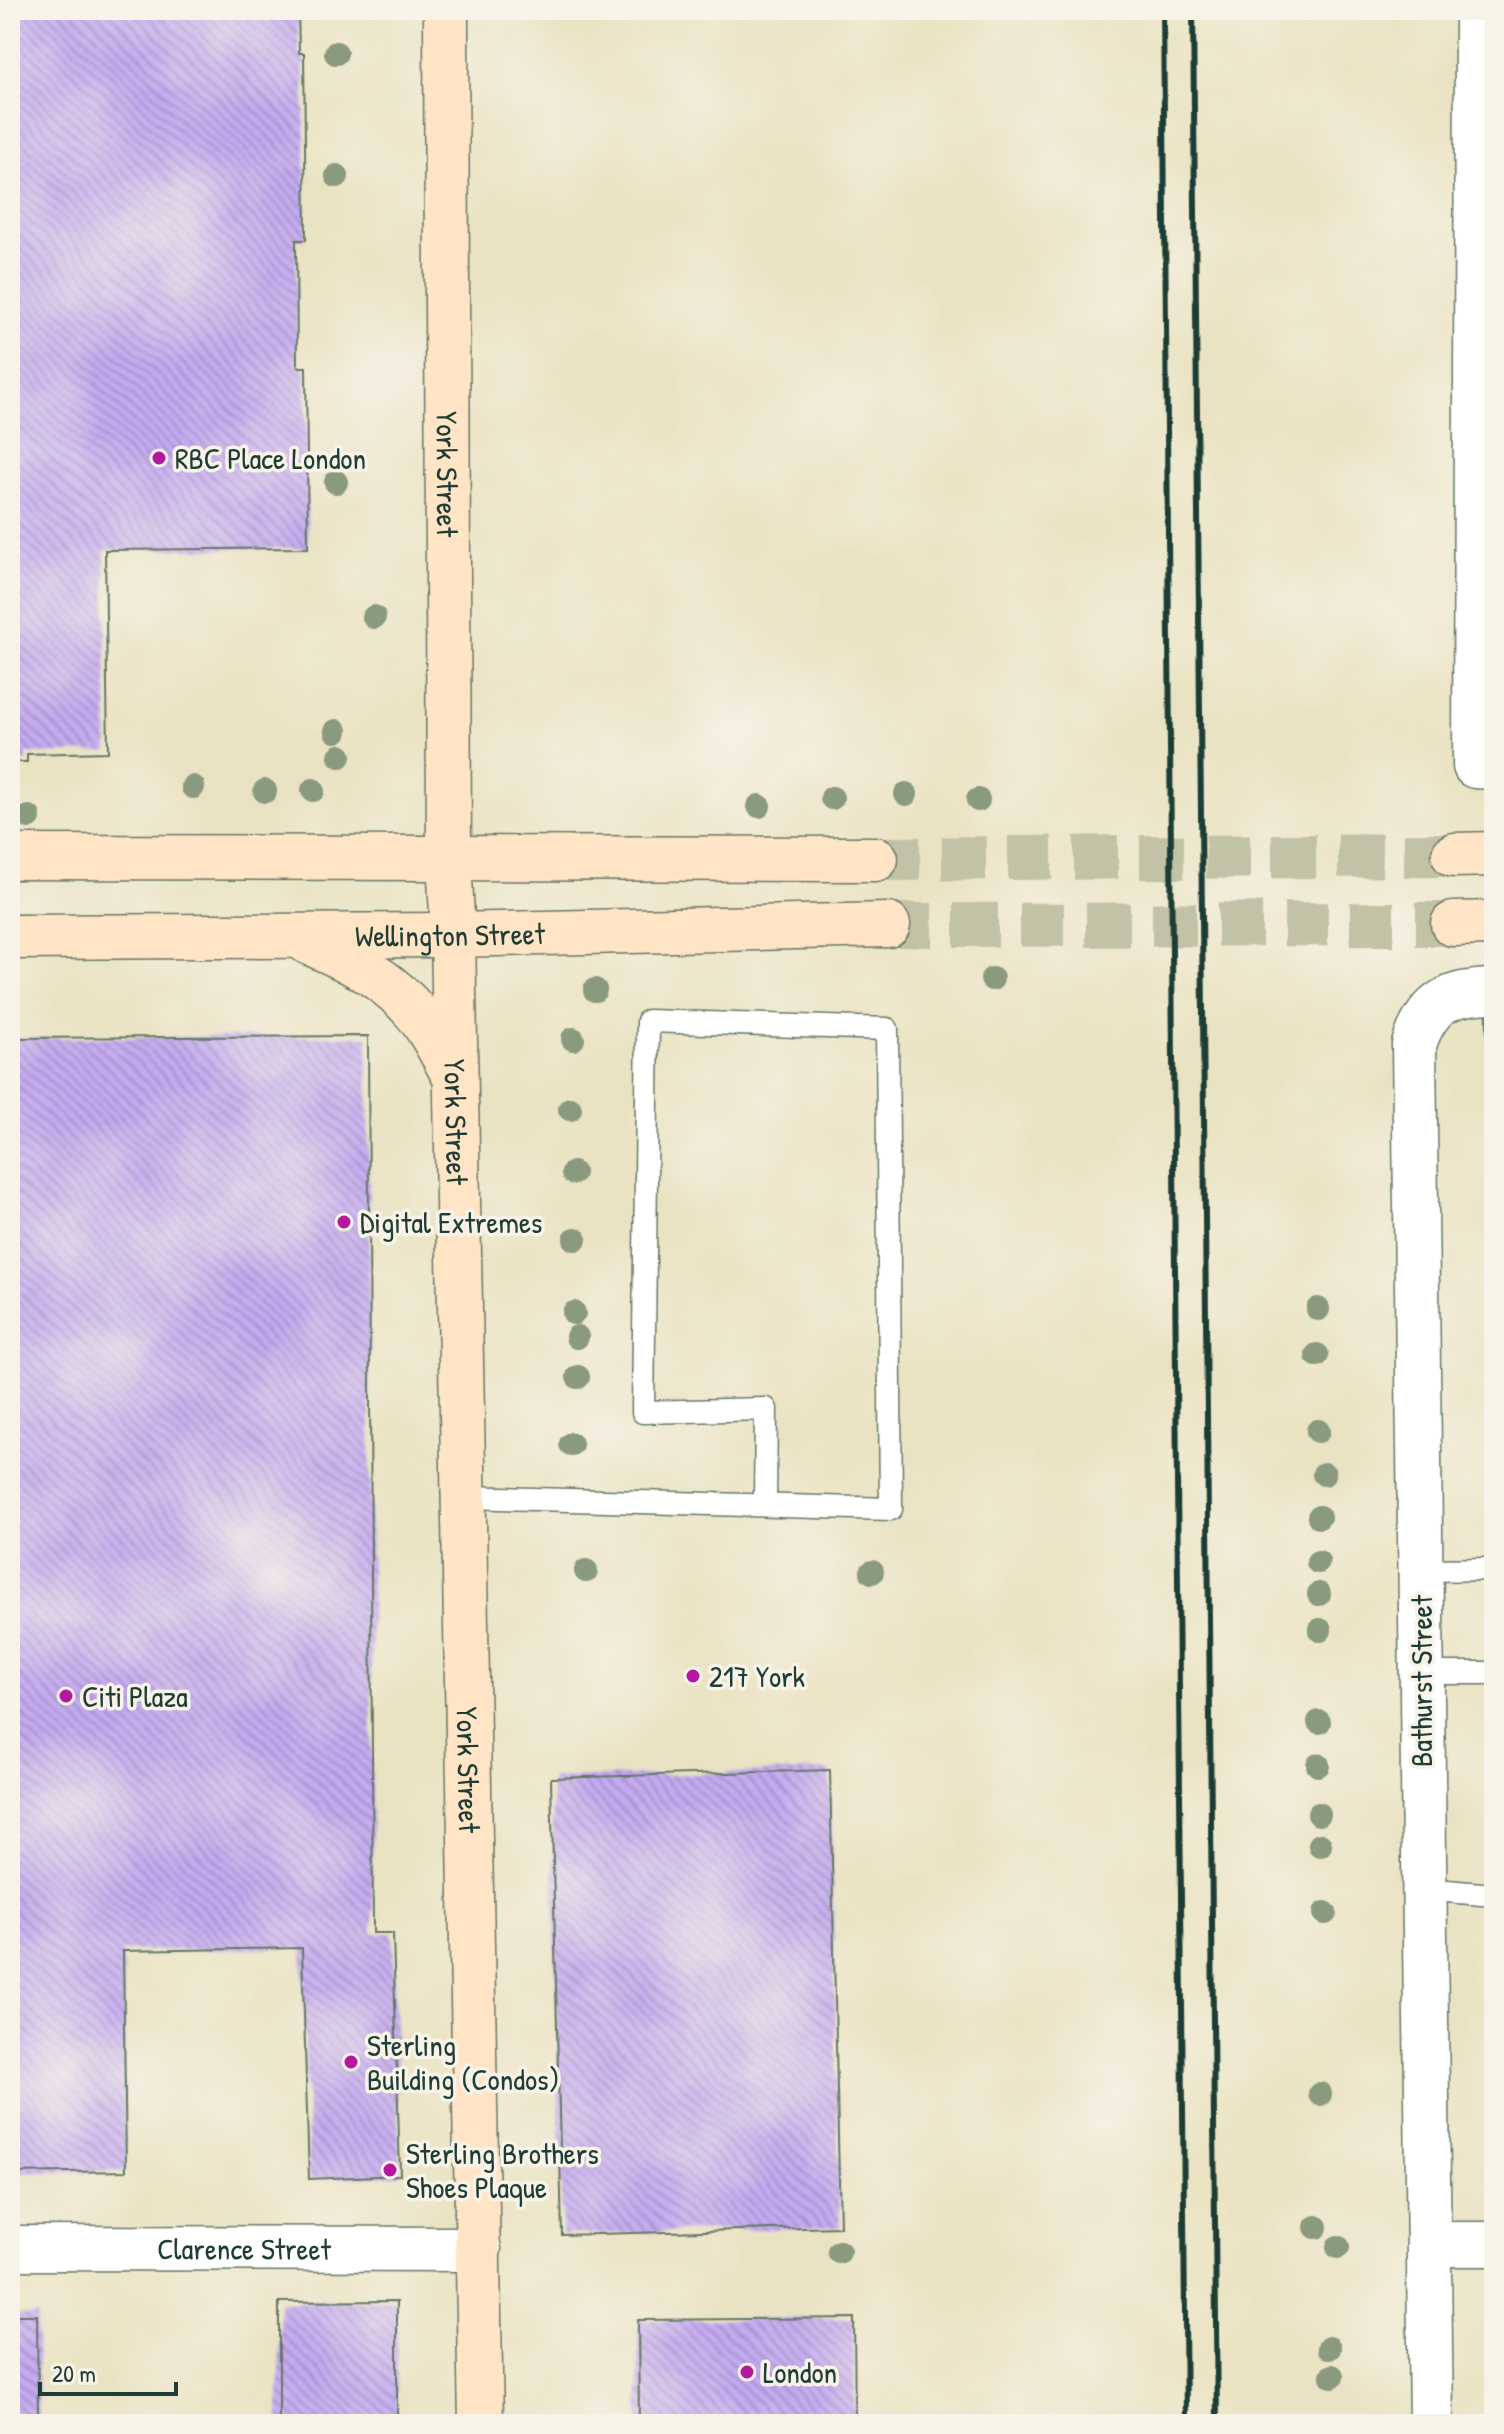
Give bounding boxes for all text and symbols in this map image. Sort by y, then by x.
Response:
street label: York Street [427,411,468,538]
place label: RBC Place London [175,438,366,478]
marker: RBC Place London [150,449,168,467]
street label: Wellington Street [355,913,546,955]
street label: York Street [435,1058,478,1186]
place label: Digital Extremes [360,1202,542,1242]
marker: Digital Extremes [335,1213,353,1231]
street label: Bathurst Street [1401,1594,1441,1767]
place label: 217 York [709,1656,805,1696]
marker: 217 York [684,1667,702,1685]
place label: Citi Plaza [82,1676,188,1716]
marker: Citi Plaza [57,1687,75,1705]
street label: York Street [448,1706,490,1834]
place label: Sterling Building (Condos) [367,2025,560,2099]
marker: Sterling Building (Condos) [342,2053,360,2071]
place label: Sterling Brothers Shoes Plaque [406,2133,599,2207]
marker: Sterling Brothers Shoes Plaque [381,2161,399,2179]
street label: Clarence Street [157,2228,332,2269]
scale bar [40,2346,176,2396]
place label: London [763,2352,837,2392]
text: 20 m [52,2357,96,2389]
marker: London [738,2363,756,2381]

